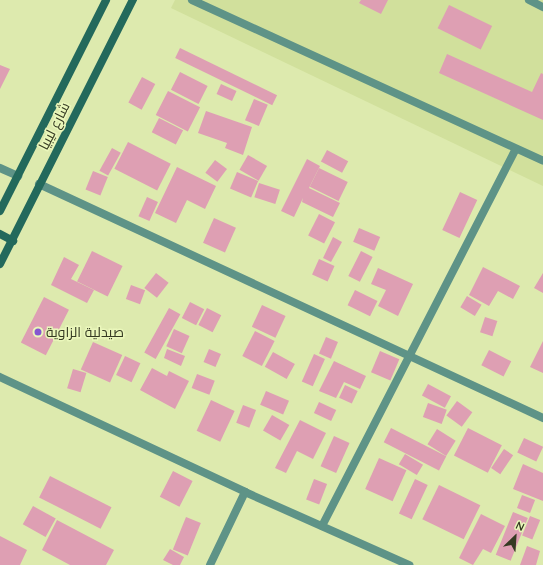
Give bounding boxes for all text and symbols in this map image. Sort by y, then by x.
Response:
street label: شارع ليبيا [35,99,73,153]
place label: صيدلية الزاوية [46,324,124,340]
marker: صيدلية الزاوية [33,327,43,337]
north arrow [495,517,535,557]
text: N [513,518,527,534]

